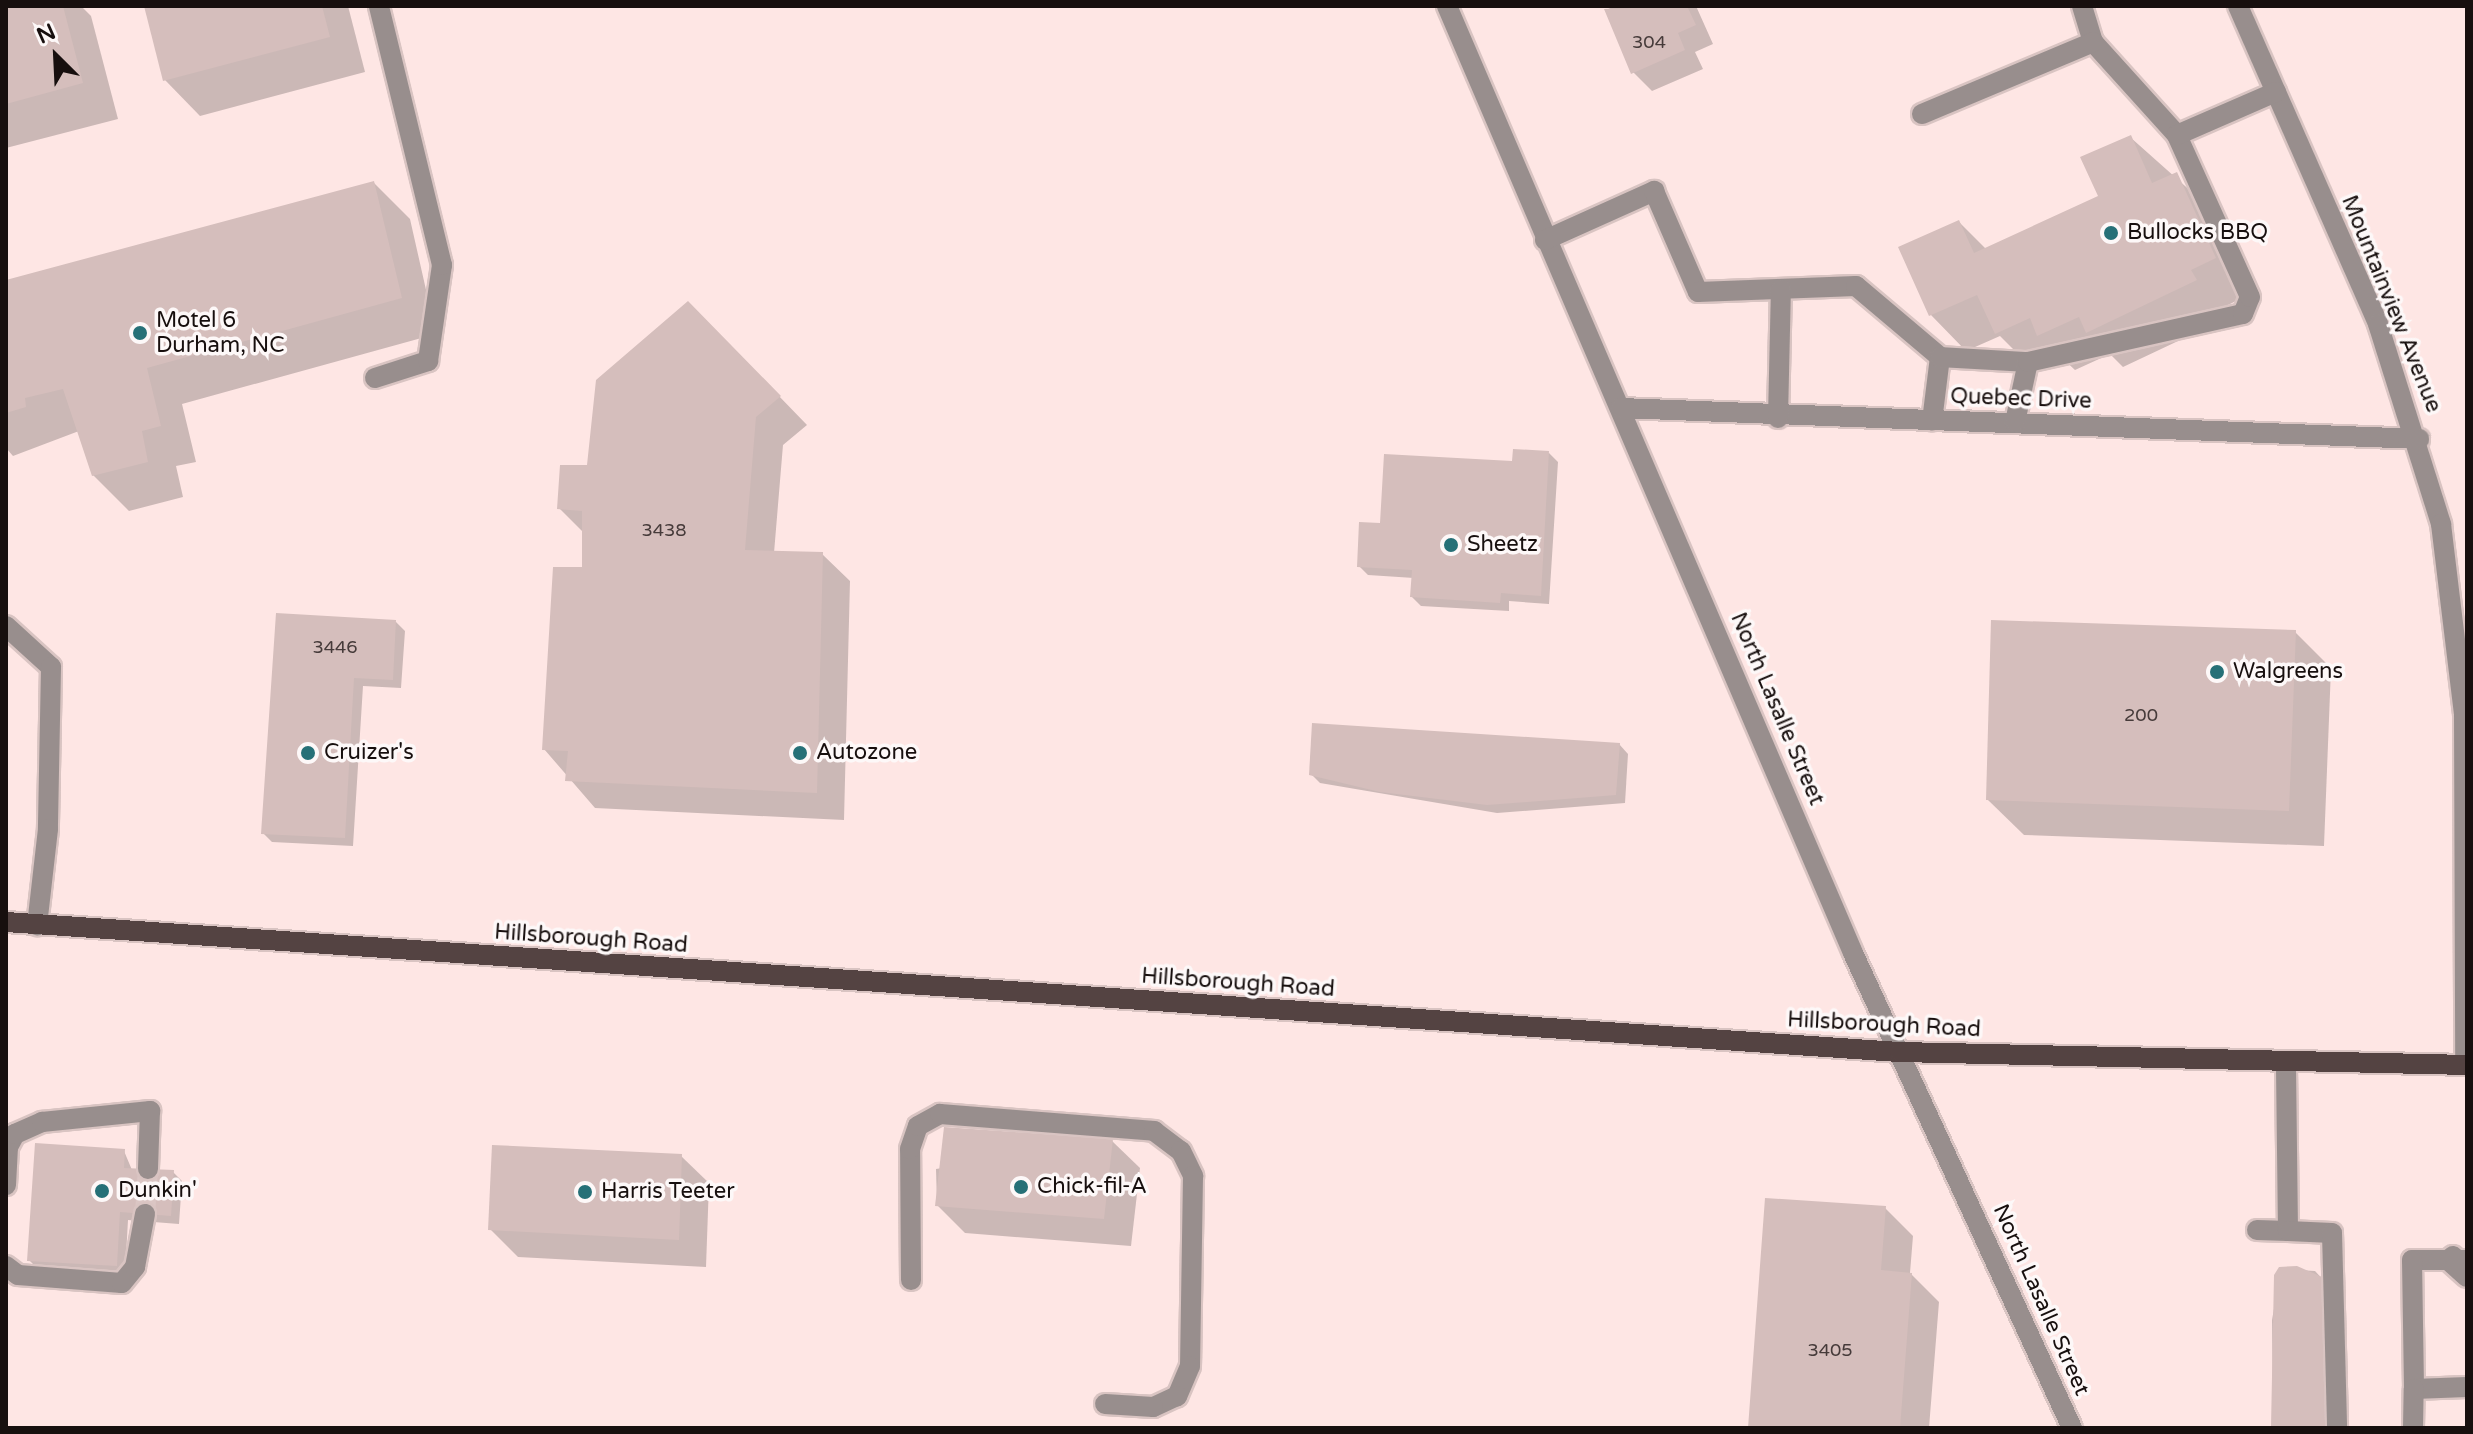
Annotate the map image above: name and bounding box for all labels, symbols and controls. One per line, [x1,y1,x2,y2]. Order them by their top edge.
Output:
north arrow [16,16,96,96]
text: N [33,19,60,50]
house number: 304 [1632,31,1666,53]
street label: Mountainview Avenue [2335,192,2447,416]
place label: Bullocks BBQ [2127,220,2268,246]
marker: Bullocks BBQ [2102,224,2120,242]
place label: Motel 6 Durham, NC [156,307,285,358]
marker: Motel 6 Durham, NC [131,324,149,342]
street label: Quebec Drive [1950,383,2092,415]
house number: 3438 [641,519,687,541]
place label: Sheetz [1467,532,1538,558]
marker: Sheetz [1442,536,1460,554]
street label: North Lasalle Street [1724,609,1830,809]
house number: 3446 [312,636,358,658]
place label: Walgreens [2233,659,2343,685]
marker: Walgreens [2208,663,2226,681]
house number: 200 [2124,704,2158,726]
place label: Cruizer's [324,740,414,766]
place label: Autozone [816,740,917,766]
marker: Cruizer's [299,744,317,762]
marker: Autozone [791,744,809,762]
street label: Hillsborough Road [493,919,689,959]
street label: Hillsborough Road [1140,963,1336,1003]
street label: Hillsborough Road [1787,1007,1981,1043]
place label: Chick-fil-A [1037,1174,1147,1200]
place label: Dunkin' [118,1178,197,1204]
marker: Chick-fil-A [1012,1178,1030,1196]
place label: Harris Teeter [601,1179,735,1205]
marker: Dunkin' [93,1182,111,1200]
marker: Harris Teeter [576,1183,594,1201]
street label: North Lasalle Street [1987,1200,2095,1400]
house number: 3405 [1807,1339,1853,1361]

